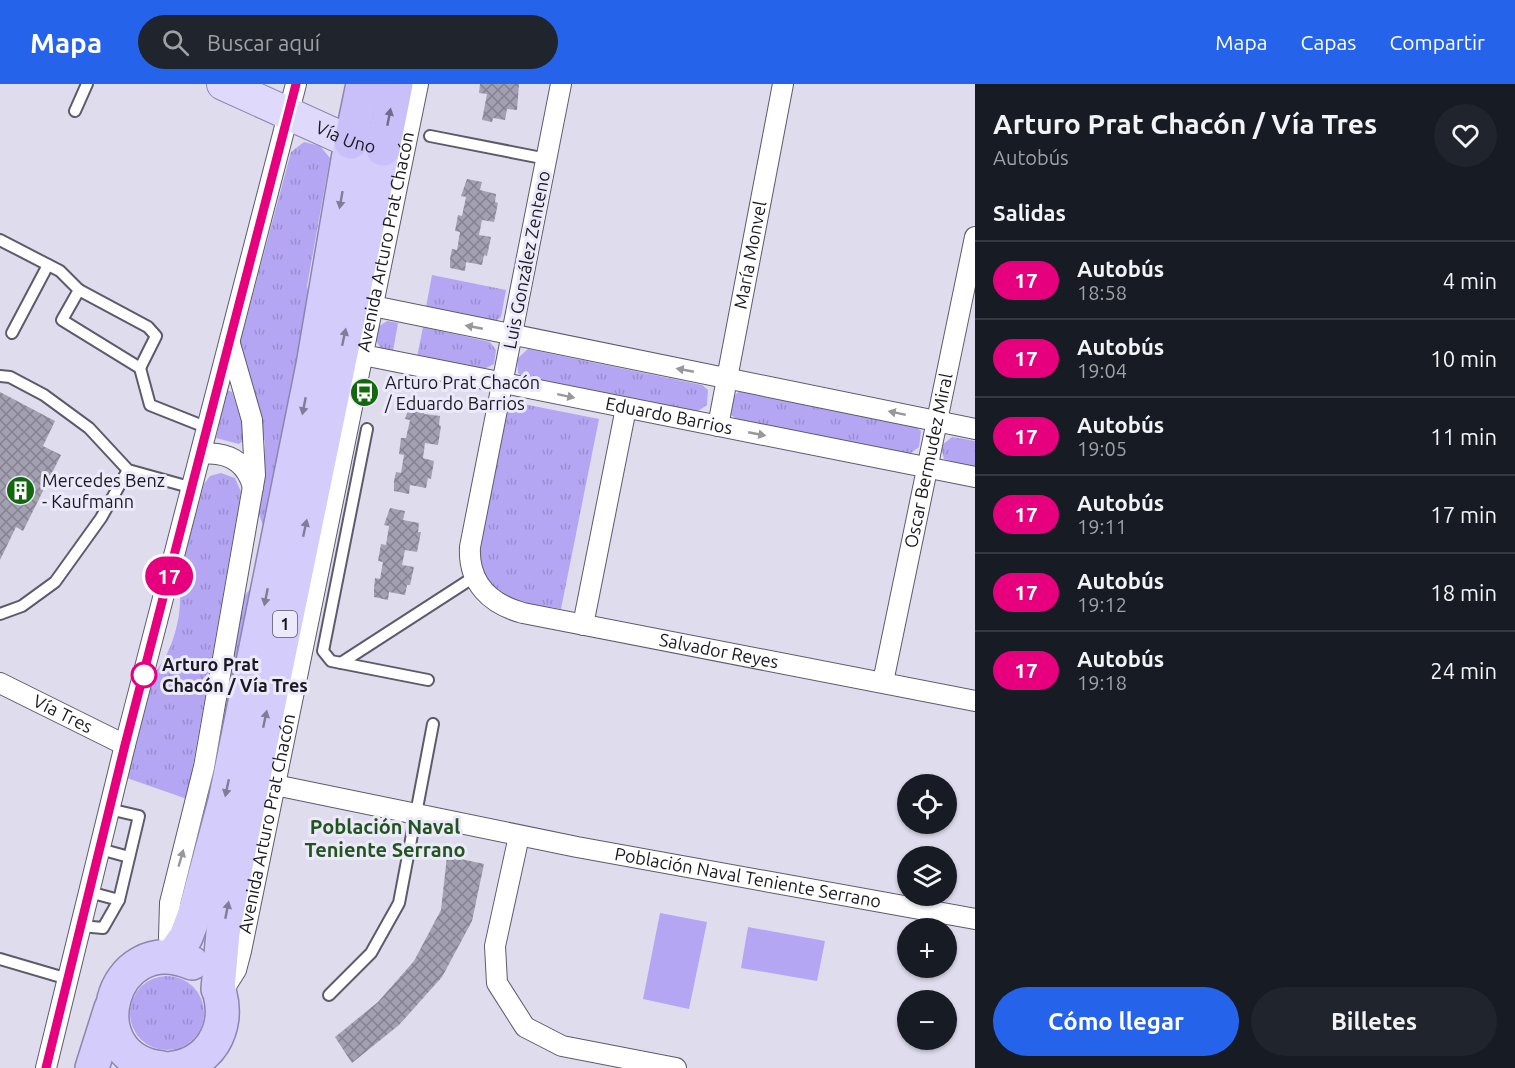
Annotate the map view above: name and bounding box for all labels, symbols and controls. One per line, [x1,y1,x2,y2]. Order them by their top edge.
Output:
search box [138,15,558,69]
icon: search [159,26,192,59]
text: Mapa [30,27,102,58]
text: Buscar aquí [207,30,320,55]
text: Mapa [1215,30,1267,54]
text: Capas [1300,30,1356,54]
text: Compartir [1389,30,1485,54]
button: heart [1434,104,1497,167]
one-way arrow [385,107,394,126]
text: Arturo Prat Chacón / Vía Tres [993,108,1377,139]
street label: Vía Uno [313,116,378,156]
street label: Avenida Arturo Prat Chacón [353,130,417,353]
text: Autobús [993,146,1069,169]
street label: Luis González Zenteno [499,169,553,351]
one-way arrow [336,191,345,210]
street label: María Monvel [729,199,770,310]
text: Salidas [993,200,1066,225]
text: Autobús [1077,256,1164,281]
text: 17 [1014,268,1038,292]
text: 4 min [1443,268,1497,293]
text: 18:58 [1077,281,1127,304]
one-way arrow [464,322,483,331]
one-way arrow [340,327,349,346]
text: Autobús [1077,334,1164,359]
text: 17 [1014,346,1038,370]
text: 10 min [1430,346,1497,371]
text: 19:04 [1077,359,1127,382]
one-way arrow [676,364,695,374]
street label: Oscar Bermudez Miral [900,371,956,550]
place label: Arturo Prat Chacón / Eduardo Barrios [384,372,540,413]
bus stop icon: Arturo Prat Chacón / Eduardo Barrios [348,377,380,409]
one-way arrow [557,391,575,401]
street label: Eduardo Barrios [604,393,735,437]
one-way arrow [299,396,308,415]
one-way arrow [887,408,906,417]
text: Autobús [1077,412,1164,437]
text: 17 [1014,424,1038,448]
text: 11 min [1430,424,1497,449]
one-way arrow [748,430,767,439]
text: 19:05 [1077,437,1127,460]
place label: Mercedes Benz - Kaufmann [42,470,165,511]
building icon: Mercedes Benz - Kaufmann [5,475,37,507]
text: Autobús [1077,490,1164,515]
text: 17 [1014,502,1038,526]
text: 17 min [1430,502,1497,527]
text: 19:11 [1077,515,1127,538]
one-way arrow [301,518,310,537]
line badge: 17 [142,556,196,596]
text: 17 [157,564,181,588]
text: Autobús [1077,568,1164,593]
text: 17 [1014,580,1038,604]
text: 18 min [1430,580,1497,605]
one-way arrow [261,588,270,607]
text: 19:12 [1077,593,1127,616]
road number: 1 [273,611,297,637]
street label: Salvador Reyes [658,629,780,672]
text: Autobús [1077,646,1164,671]
place label: Arturo Prat Chacón / Vía Tres [162,654,308,695]
text: 17 [1014,658,1038,682]
text: 24 min [1430,658,1497,683]
marker: Arturo Prat Chacón / Vía Tres [131,662,157,688]
text: 19:18 [1077,671,1127,694]
street label: Vía Tres [30,690,96,736]
one-way arrow [261,709,270,728]
street label: Avenida Arturo Prat Chacón [234,712,298,935]
map controls [897,774,957,1050]
button: locate [897,774,957,834]
one-way arrow [222,779,231,798]
district label: Población Naval Teniente Serrano [305,815,465,861]
street label: Población Naval Teniente Serrano [613,843,883,911]
button: layers [897,846,957,906]
one-way arrow [177,849,186,867]
one-way arrow [223,900,232,919]
button: + [897,918,957,978]
button: Cómo llegar [993,987,1239,1056]
button: Billetes [1251,987,1497,1056]
button: − [897,990,957,1050]

